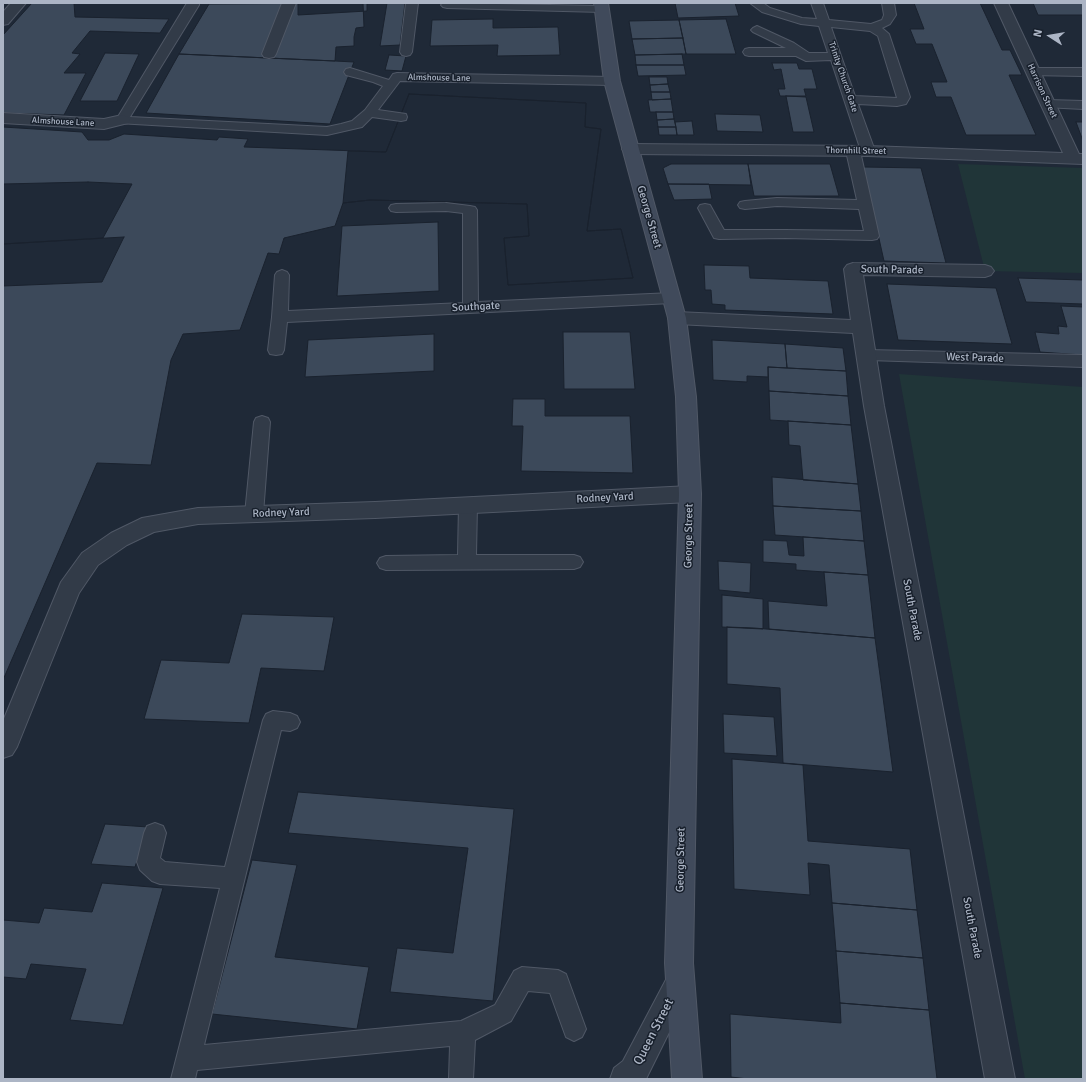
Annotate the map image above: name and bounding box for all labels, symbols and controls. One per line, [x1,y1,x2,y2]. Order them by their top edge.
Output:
north arrow [1030,16,1070,56]
text: N [1031,28,1045,38]
street label: Trinity Church Gate [826,40,860,114]
street label: Harrison Street [1025,62,1059,120]
street label: Almshouse Lane [408,72,470,84]
street label: Almshouse Lane [31,115,95,129]
street label: Thornhill Street [826,145,886,157]
street label: George Street [634,184,664,250]
street label: South Parade [861,263,923,277]
street label: Southgate [452,299,500,315]
street label: West Parade [946,350,1004,366]
street label: Rodney Yard [576,490,634,506]
street label: George Street [682,504,696,568]
street label: Rodney Yard [252,505,310,521]
street label: South Parade [900,578,924,642]
street label: George Street [674,828,688,892]
street label: South Parade [960,896,984,960]
street label: Queen Street [631,996,677,1068]

